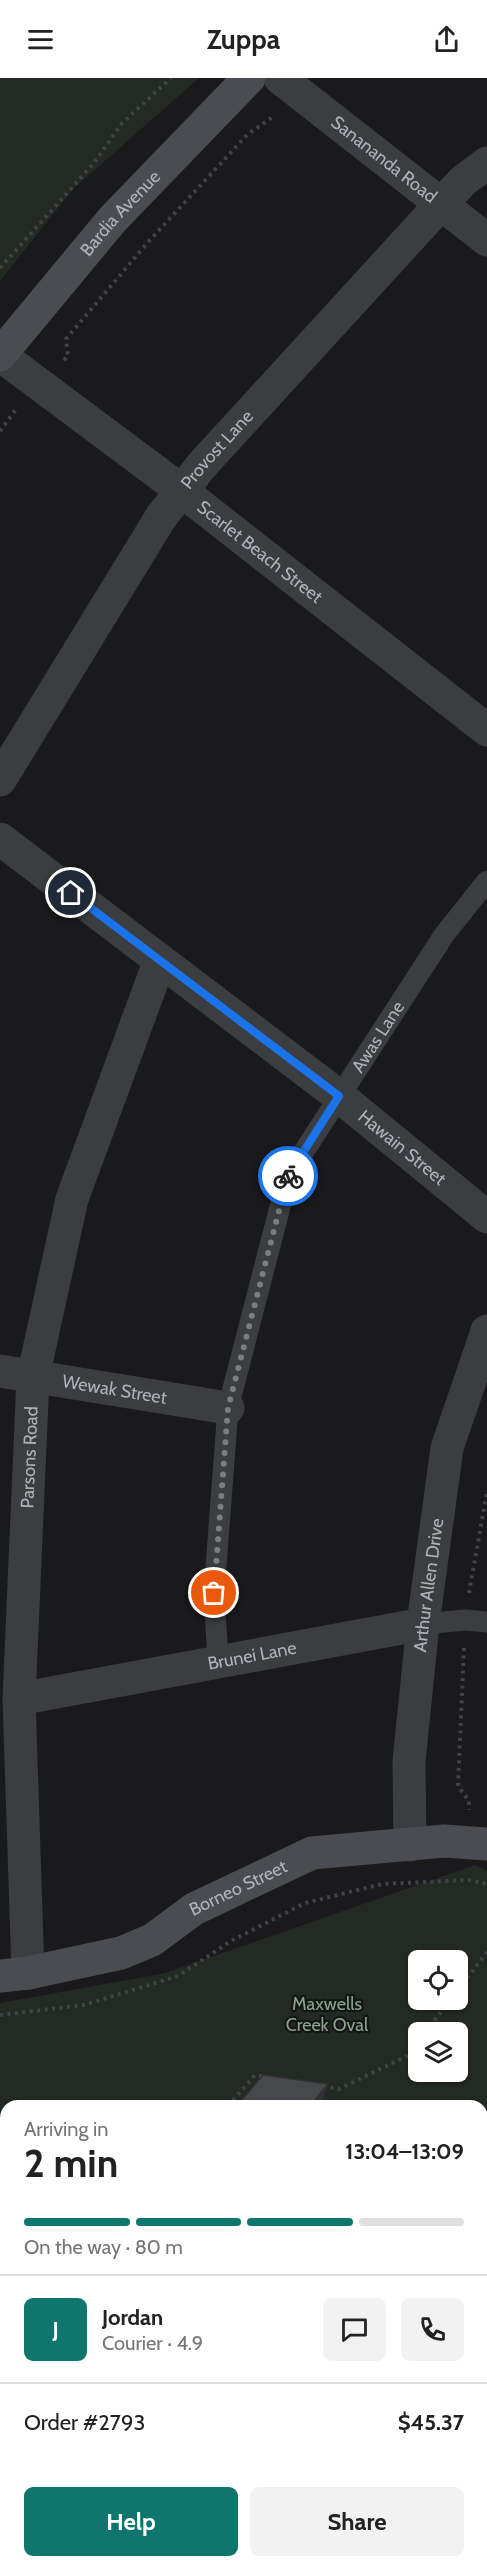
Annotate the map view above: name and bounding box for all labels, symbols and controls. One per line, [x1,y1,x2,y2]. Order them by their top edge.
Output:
icon: menu [24,23,57,56]
text: Zuppa [207,23,280,56]
icon: share [430,23,463,56]
street label: Sanananda Road [327,111,441,208]
street label: Bardia Avenue [76,166,165,261]
street label: Provost Lane [176,405,258,494]
street label: Scarlet Beach Street [193,496,327,608]
pin [45,867,96,918]
icon: home [54,876,87,909]
street label: Awas Lane [347,997,409,1077]
street label: Hawain Street [354,1105,450,1190]
courier [258,1146,318,1206]
icon: bike [272,1160,305,1193]
street label: Wewak Street [61,1370,168,1409]
street label: Parsons Road [16,1406,43,1509]
street label: Arthur Allen Drive [409,1517,448,1653]
pin [188,1567,239,1618]
icon: bag [197,1576,230,1609]
street label: Brunei Lane [206,1637,298,1675]
street label: Borneo Street [186,1855,291,1921]
map controls [408,1950,468,2082]
button: locate [408,1950,468,2010]
park label: Maxwells Creek Oval [286,1993,369,2036]
button: layers [408,2022,468,2082]
text: Arriving in [24,2117,108,2141]
text: 13:04–13:09 [345,2138,464,2165]
text: 2 min [24,2139,118,2187]
text: On the way · 80 m [24,2235,183,2259]
button: chat [323,2298,386,2361]
button: phone [401,2298,464,2361]
text: Jordan [102,2304,163,2331]
text: J [52,2316,59,2343]
text: Courier · 4.9 [102,2331,203,2355]
text: Order #2793 [24,2409,145,2436]
text: $45.37 [398,2409,464,2436]
button: Help [24,2487,238,2556]
button: Share [250,2487,464,2556]

